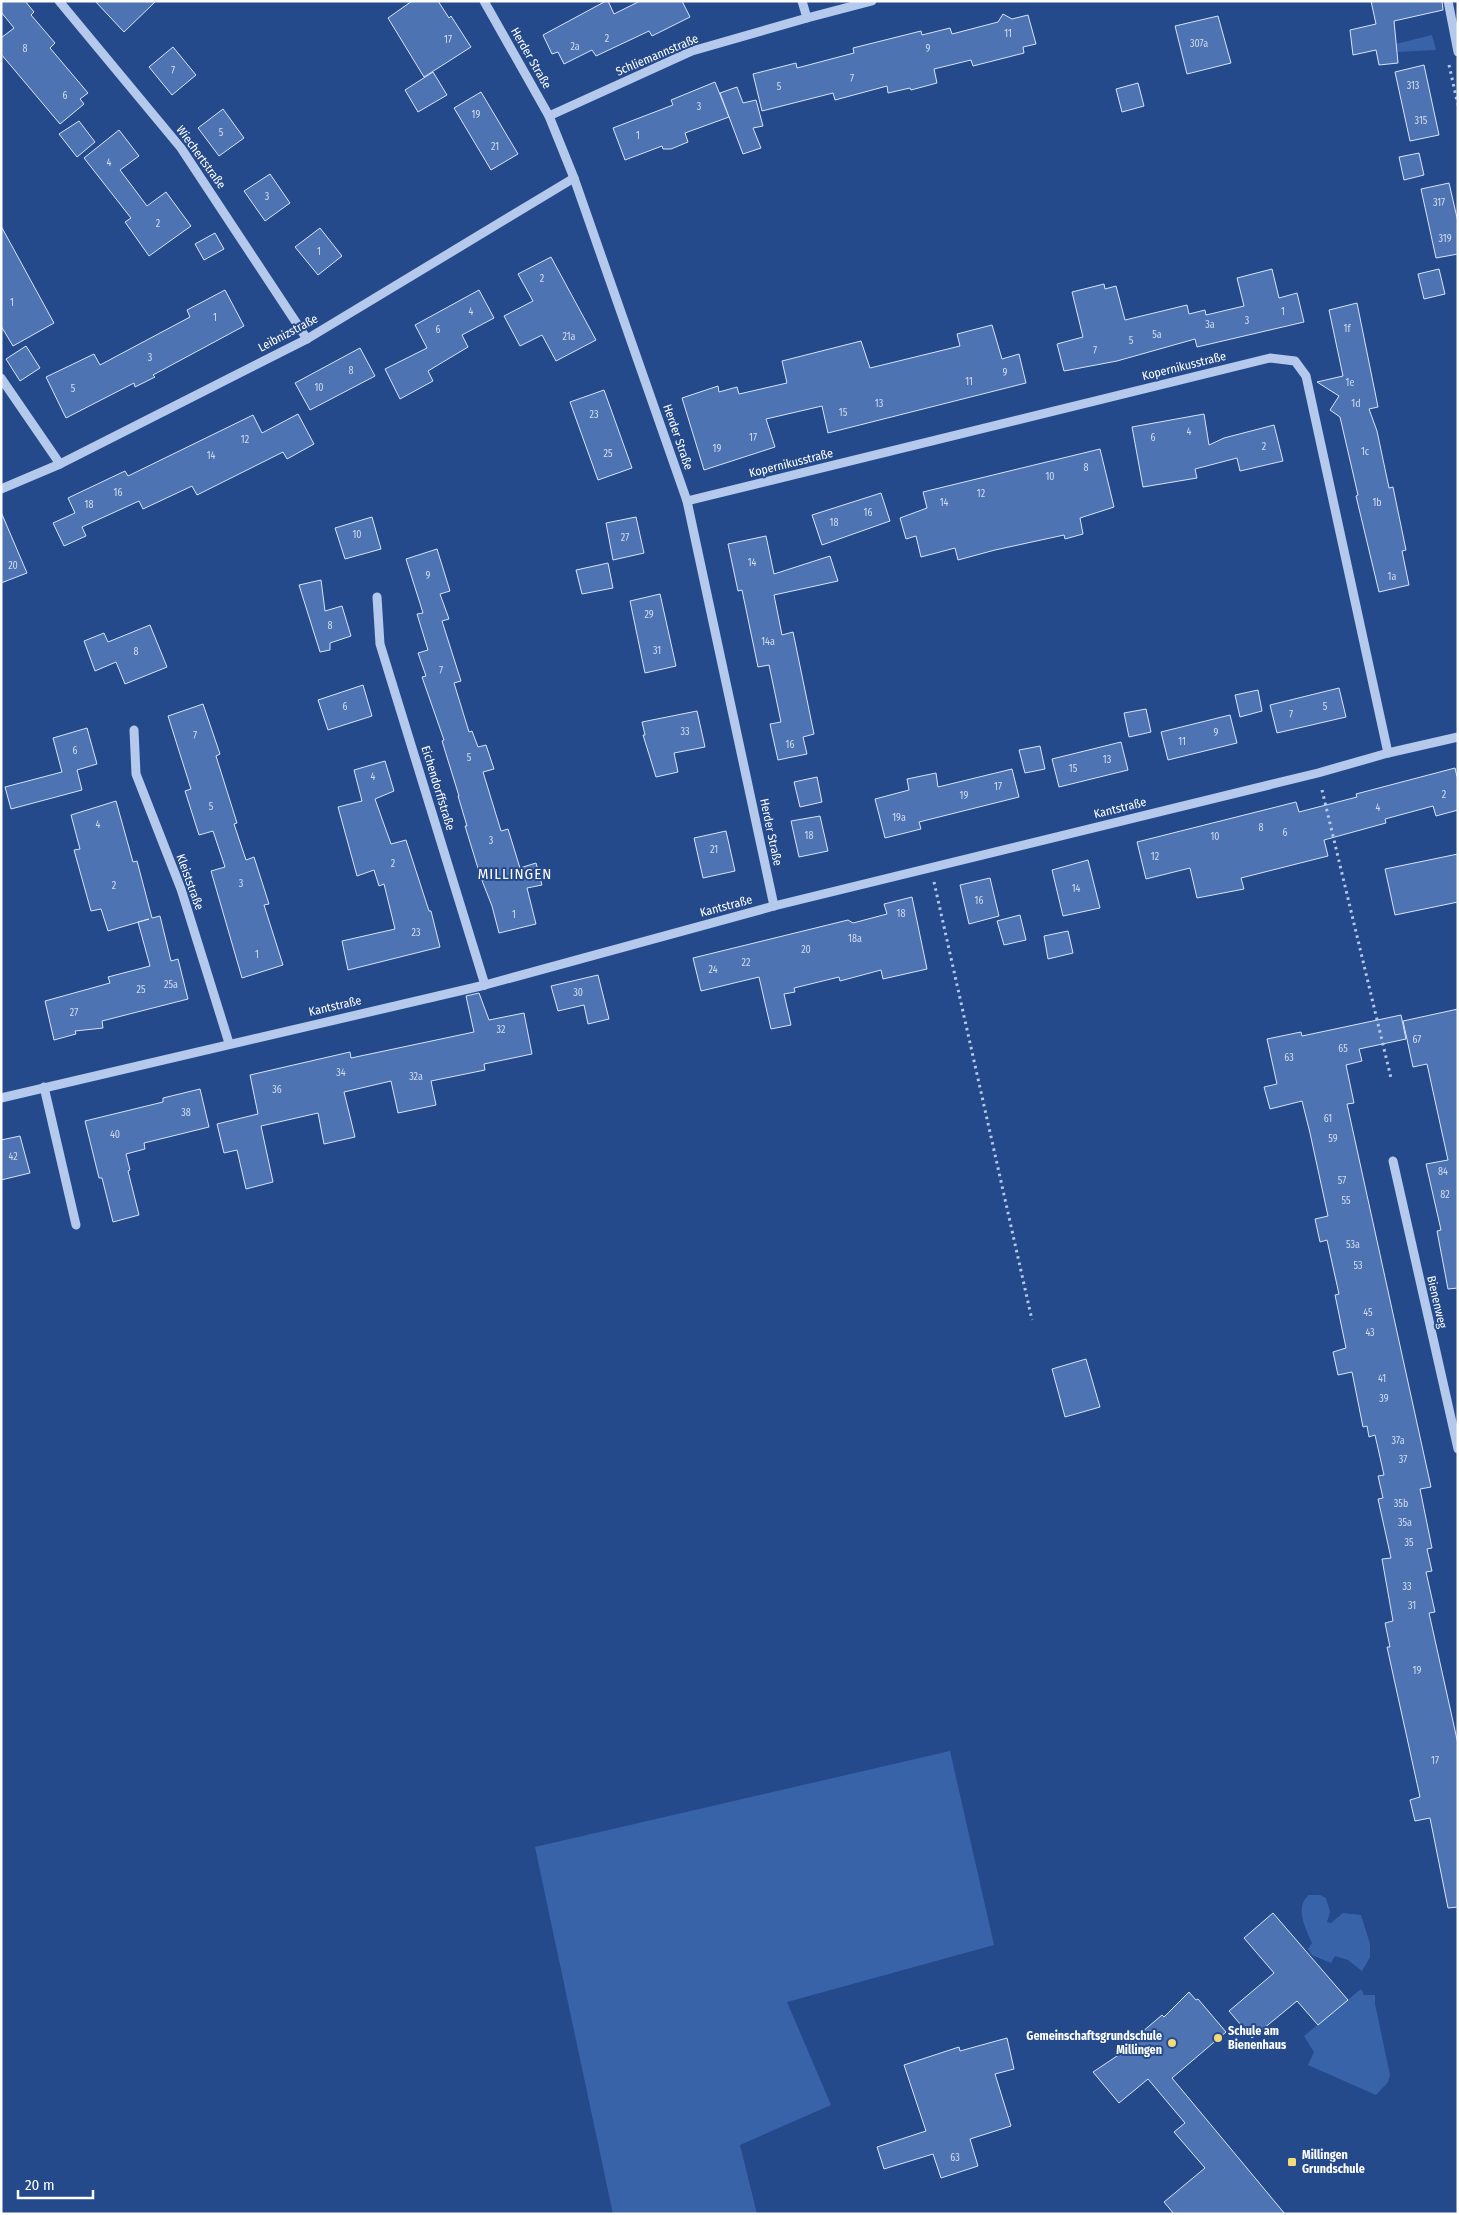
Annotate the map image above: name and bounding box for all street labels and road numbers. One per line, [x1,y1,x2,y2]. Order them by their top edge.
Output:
street label: Herder Straße [508,25,554,91]
street label: Schliemannstraße [614,31,700,79]
street label: Wiechertstraße [173,123,229,191]
street label: Leibnizstraße [256,311,320,355]
street label: Kopernikusstraße [1140,349,1228,383]
street label: Herder Straße [660,402,696,472]
street label: Kopernikusstraße [747,446,835,480]
street label: Eichendorffstraße [418,744,458,832]
street label: Kantstraße [1092,795,1148,821]
street label: Herder Straße [757,797,785,867]
street label: Kleiststraße [173,852,207,912]
street label: Kantstraße [698,892,754,920]
street label: Kantstraße [307,993,363,1019]
street label: Bienenweg [1424,1274,1450,1330]

